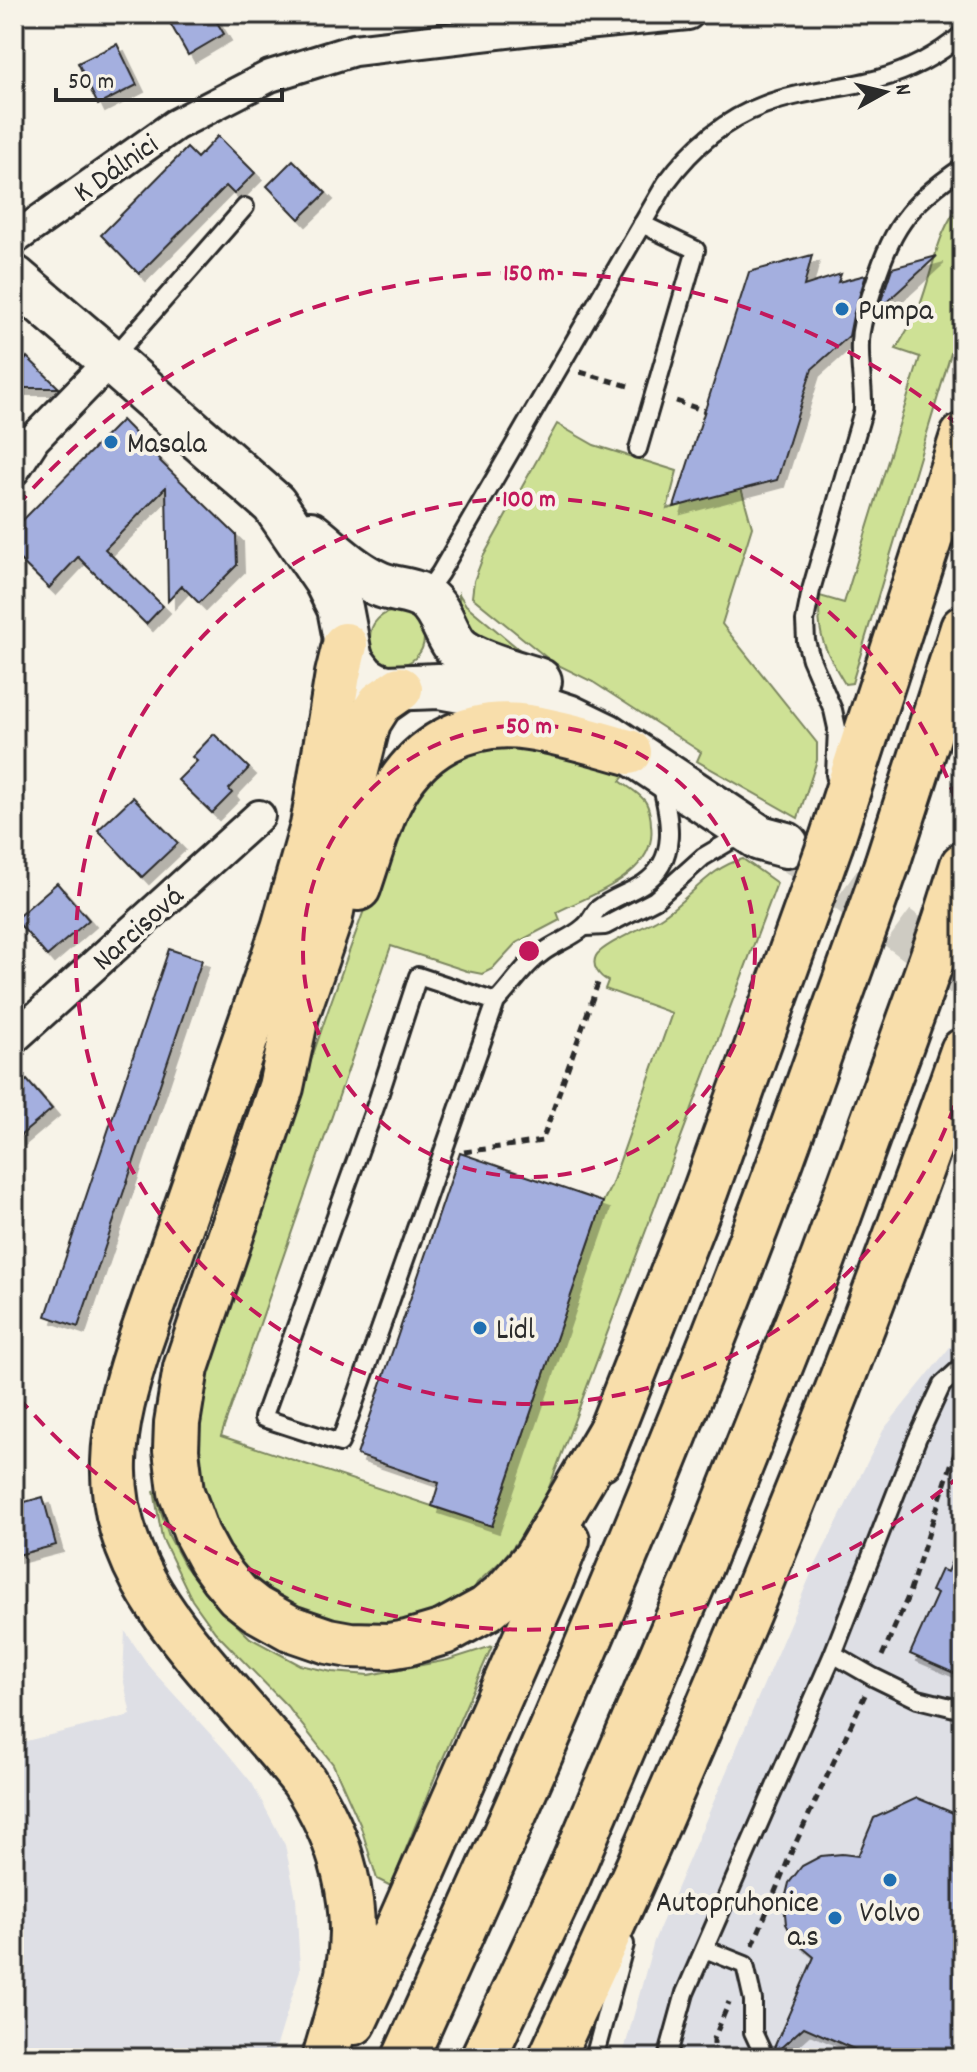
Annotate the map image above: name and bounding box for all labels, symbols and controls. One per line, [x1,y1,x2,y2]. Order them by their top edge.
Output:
scale bar [56,52,282,102]
north arrow [845,52,925,132]
text: 50 m [68,66,114,100]
text: N [885,82,917,97]
street label: K Dálnici [66,126,169,216]
text: 150 m [503,258,555,292]
place label: Pumpa [858,292,934,335]
marker: Pumpa [833,300,851,318]
place label: Masala [127,425,207,468]
marker: Masala [102,433,120,451]
text: 100 m [502,484,556,518]
text: 50 m [506,711,552,745]
street label: Narcisová [84,877,196,983]
centre of rings [515,937,543,965]
place label: Lidl [496,1311,535,1354]
marker: Lidl [471,1319,489,1337]
marker: Volvo [881,1871,899,1889]
place label: Autopruhonice a.s [656,1884,819,1961]
place label: Volvo [860,1894,920,1937]
marker: Autopruhonice a.s [826,1909,844,1927]

